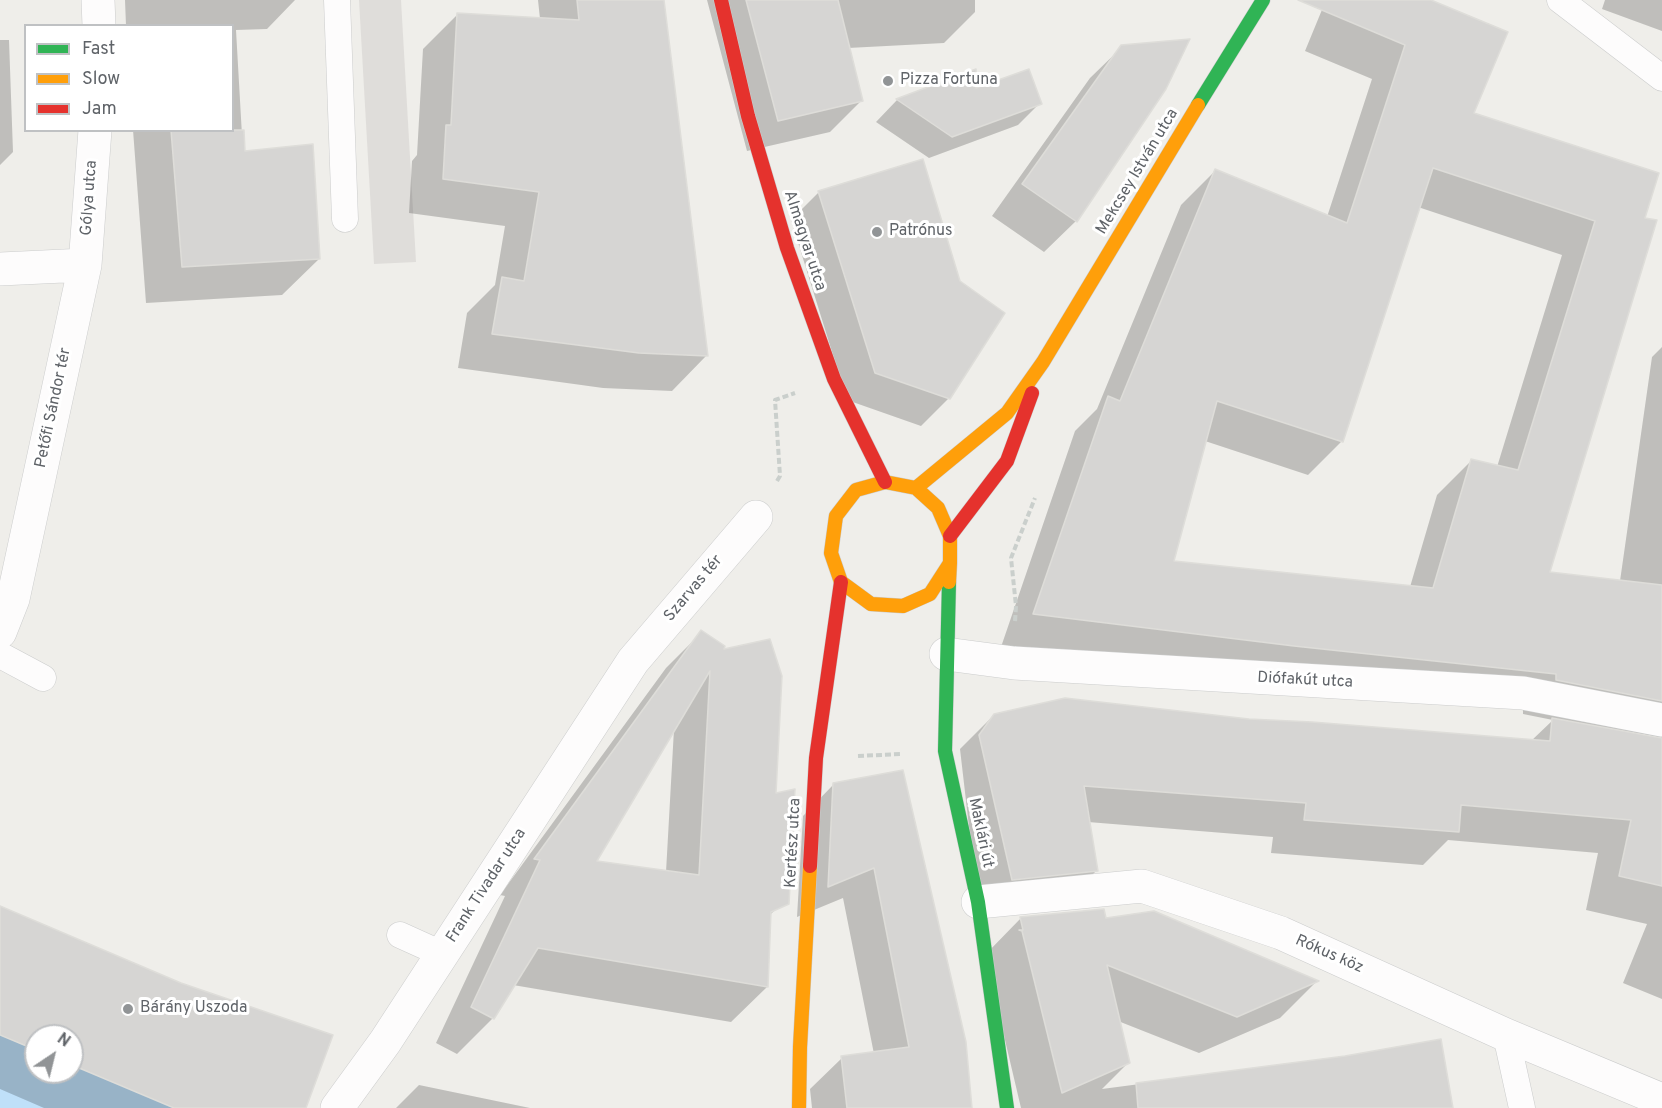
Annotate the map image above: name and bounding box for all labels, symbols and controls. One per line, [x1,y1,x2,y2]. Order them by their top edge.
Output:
legend [24,24,234,132]
text: Fast [82,38,115,61]
text: Slow [82,68,120,91]
place label: Pizza Fortuna [900,71,998,91]
marker: Pizza Fortuna [881,74,895,88]
text: Jam [82,98,117,121]
street label: Mekcsey István utca [1093,106,1183,238]
street label: Gólya utca [78,160,102,236]
street label: Almagyar utca [779,188,829,294]
place label: Patrónus [889,222,953,242]
marker: Patrónus [870,225,884,239]
street label: Petőfi Sándor tér [32,346,76,470]
street label: Szarvas tér [661,552,727,626]
street label: Diófakút utca [1257,669,1353,693]
street label: Maklári út [963,796,997,870]
street label: Kertész utca [782,797,806,889]
street label: Frank Tivadar utca [443,825,531,947]
street label: Rókus köz [1292,931,1366,979]
place label: Bárány Uszoda [140,999,247,1019]
marker: Bárány Uszoda [121,1002,135,1016]
north arrow [24,1024,84,1084]
text: N [53,1029,74,1052]

